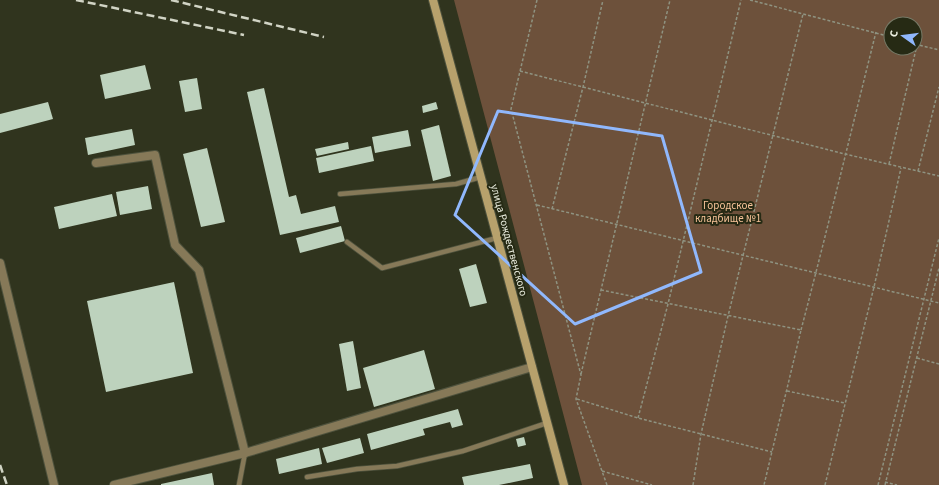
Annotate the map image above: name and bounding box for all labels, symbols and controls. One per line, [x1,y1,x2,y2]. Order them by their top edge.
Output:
north arrow [883,16,923,56]
text: С [886,28,902,39]
street label: улица Рождественского [487,182,531,298]
park label: Городское кладбище №1 [695,198,761,226]

